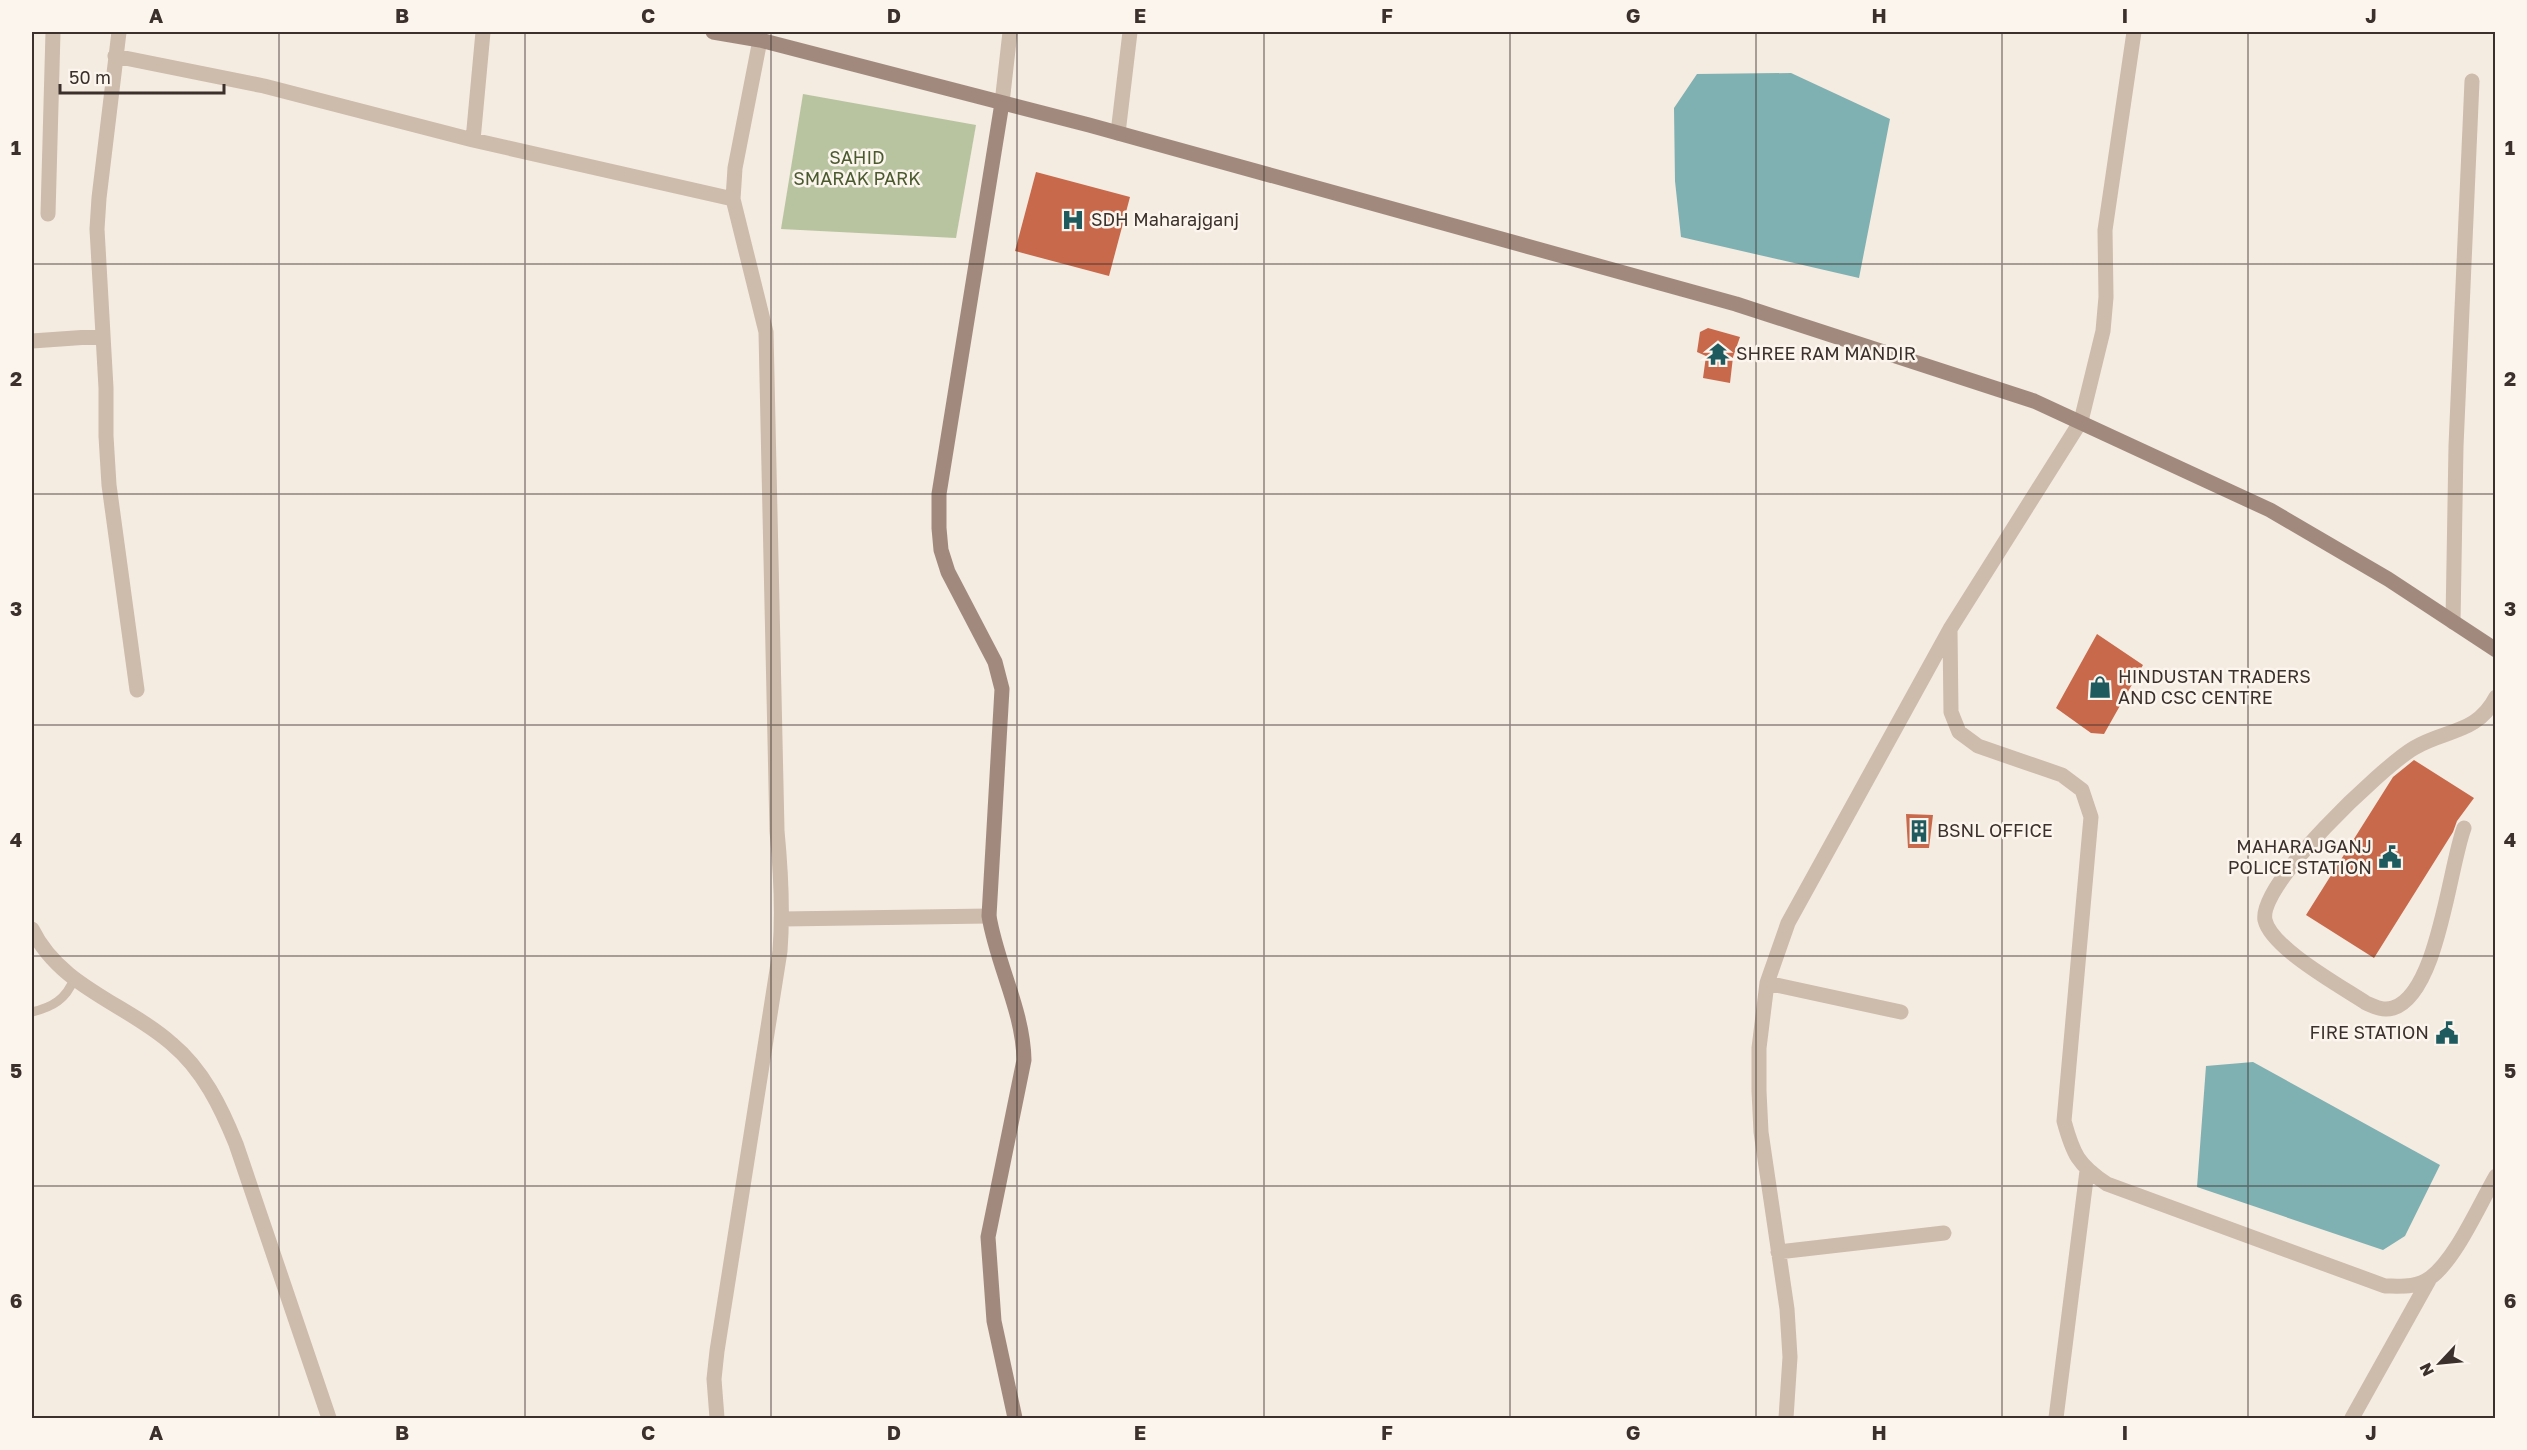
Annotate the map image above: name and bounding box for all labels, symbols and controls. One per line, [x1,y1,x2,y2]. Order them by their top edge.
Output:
text: A [149,3,163,27]
text: B [395,3,409,27]
text: C [641,3,655,27]
text: D [887,3,901,27]
text: E [1134,3,1146,27]
text: F [1381,3,1393,27]
text: G [1626,3,1640,27]
text: H [1871,3,1887,27]
text: I [2122,3,2128,27]
text: J [2365,3,2377,27]
scale bar [60,57,224,95]
text: 50 m [69,66,111,88]
text: 1 [11,135,21,159]
text: 1 [2505,135,2515,159]
park label: SAHID SMARAK PARK [793,146,921,189]
hospital icon: SDH Maharajganj [1060,207,1086,233]
place label: SDH Maharajganj [1091,208,1239,230]
temple icon: SHREE RAM MANDIR [1705,341,1731,367]
place label: SHREE RAM MANDIR [1736,342,1916,364]
text: 2 [10,366,22,390]
text: 2 [2504,366,2516,390]
text: 3 [10,596,22,620]
text: 3 [2504,596,2516,620]
place label: HINDUSTAN TRADERS AND CSC CENTRE [2118,665,2311,708]
shop icon: HINDUSTAN TRADERS AND CSC CENTRE [2087,674,2113,700]
building icon: BSNL OFFICE [1906,818,1932,844]
place label: BSNL OFFICE [1937,819,2053,841]
text: 4 [10,827,22,851]
text: 4 [2504,827,2516,851]
place label: MAHARAJGANJ POLICE STATION [2228,835,2372,878]
public building icon: MAHARAJGANJ POLICE STATION [2377,844,2403,870]
public building icon: FIRE STATION [2434,1020,2460,1046]
place label: FIRE STATION [2309,1021,2429,1043]
text: 5 [10,1058,22,1082]
text: 5 [2504,1058,2516,1082]
text: 6 [10,1288,22,1312]
text: 6 [2504,1288,2516,1312]
north arrow [2410,1333,2470,1393]
text: N [2415,1360,2438,1379]
text: A [149,1420,163,1444]
text: B [395,1420,409,1444]
text: C [641,1420,655,1444]
text: D [887,1420,901,1444]
text: E [1134,1420,1146,1444]
text: F [1381,1420,1393,1444]
text: G [1626,1420,1640,1444]
text: H [1871,1420,1887,1444]
text: I [2122,1420,2128,1444]
text: J [2365,1420,2377,1444]

